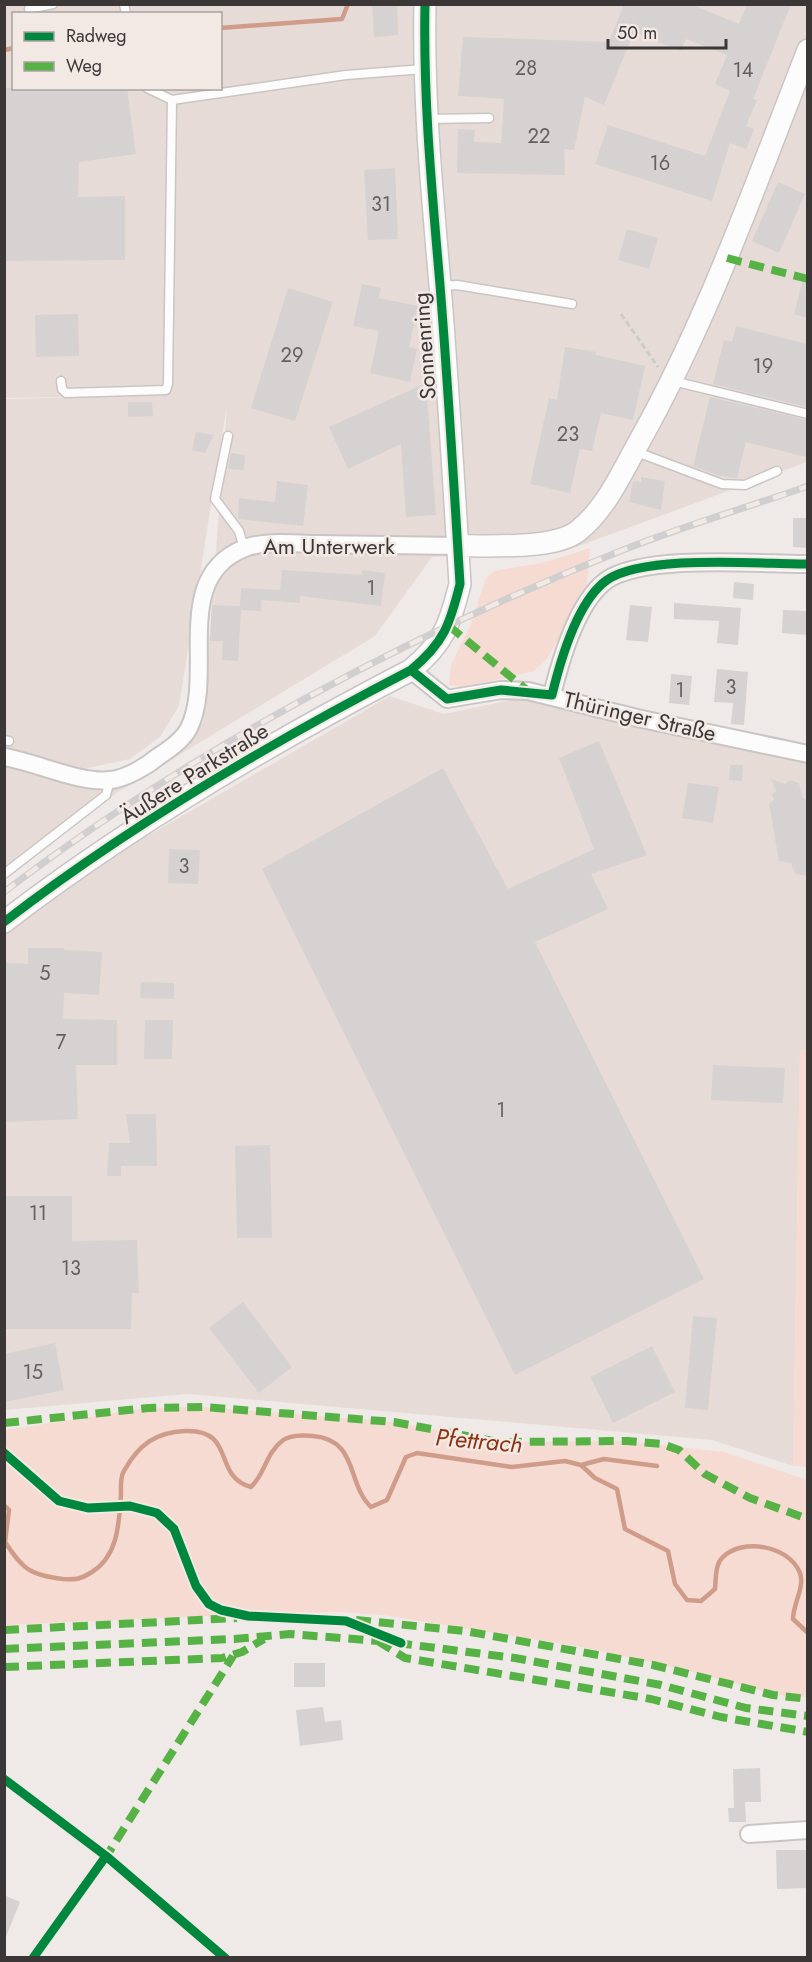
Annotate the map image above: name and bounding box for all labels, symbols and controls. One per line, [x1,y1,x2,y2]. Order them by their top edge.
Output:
legend [12,12,222,90]
scale bar [608,12,726,50]
text: 50 m [617,20,657,46]
text: Radweg [66,23,127,49]
text: Weg [66,53,102,79]
house number: 28 [515,54,537,83]
house number: 14 [733,56,754,85]
house number: 22 [528,122,550,151]
house number: 16 [650,149,670,178]
house number: 31 [371,190,391,219]
street label: Sonnenring [404,291,444,401]
house number: 29 [281,341,303,370]
house number: 19 [753,352,773,381]
house number: 23 [557,420,579,449]
street label: Am Unterwerk [263,530,395,562]
house number: 1 [367,574,376,603]
house number: 3 [726,673,737,702]
house number: 1 [676,676,685,705]
street label: Thüringer Straße [561,683,719,749]
street label: Äußere Parkstraße [114,714,274,832]
house number: 3 [179,852,190,881]
house number: 5 [39,959,51,988]
house number: 7 [56,1028,67,1057]
house number: 1 [497,1096,506,1125]
house number: 11 [29,1199,47,1228]
house number: 13 [61,1254,81,1283]
house number: 15 [23,1358,43,1387]
water label: Pfettrach [434,1419,524,1462]

